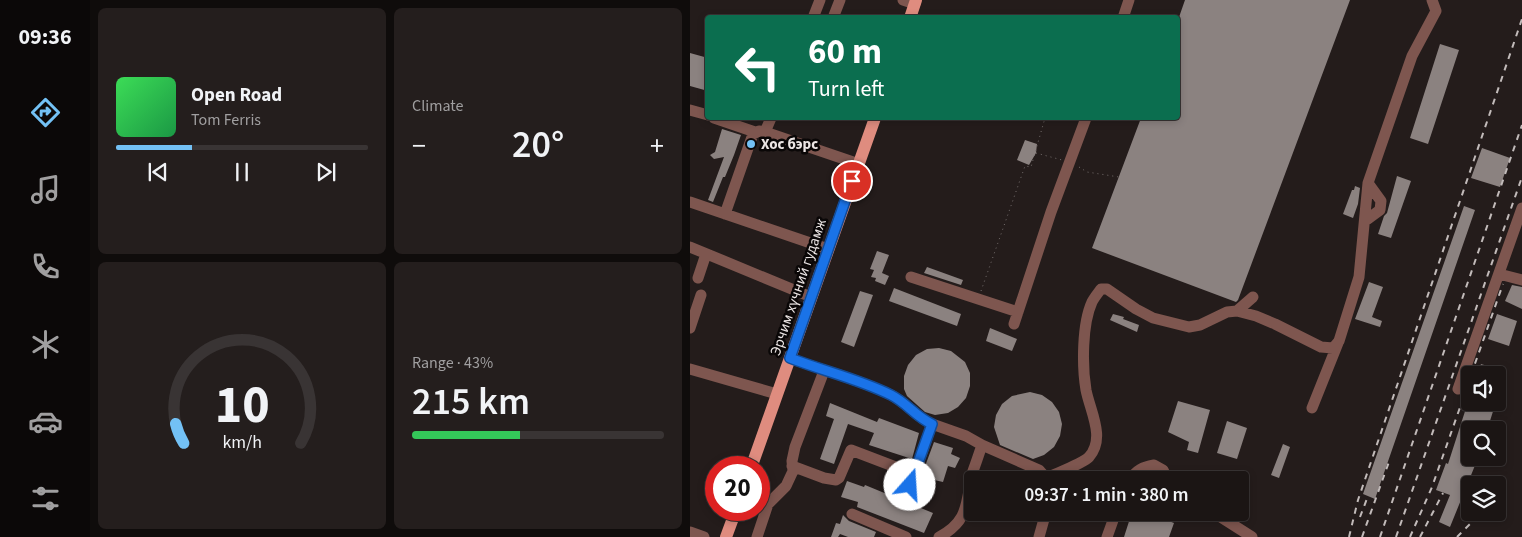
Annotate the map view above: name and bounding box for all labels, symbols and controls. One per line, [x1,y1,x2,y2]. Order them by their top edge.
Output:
text: 09:36 [18,21,72,53]
text: 60 m [808,27,882,77]
icon: left [725,35,790,100]
text: Turn left [808,73,884,105]
text: Open Road [191,82,282,109]
icon: directions [28,95,63,130]
text: Climate [412,95,463,117]
text: Tom Ferris [191,109,261,131]
text: 20° [512,118,564,172]
text: − [412,126,426,166]
text: + [650,126,664,166]
place label: Хос бэрс [761,134,818,155]
marker: Хос бэрс [745,138,757,150]
icon: previous [144,158,172,186]
icon: pause [228,158,256,186]
icon: next [312,158,340,186]
pin [831,160,873,202]
icon: arrive [838,167,866,195]
icon: music [28,172,63,207]
street label: Эрчим хүчний гудамж [765,215,832,358]
icon: phone [28,249,63,284]
icon: climate [28,327,63,362]
text: Range · 43% [412,352,493,374]
map controls [1461,366,1506,521]
button: sound [1461,366,1506,411]
text: 10 [215,369,269,443]
text: 215 km [412,375,530,429]
icon: car [28,404,63,439]
button: search [1461,421,1506,466]
text: km/h [222,430,262,455]
speed limit sign: 20 [705,456,770,521]
position arrow [883,458,935,510]
button: layers [1461,476,1506,521]
icon: filters [28,481,63,516]
text: 09:37 · 1 min · 380 m [1024,482,1189,509]

